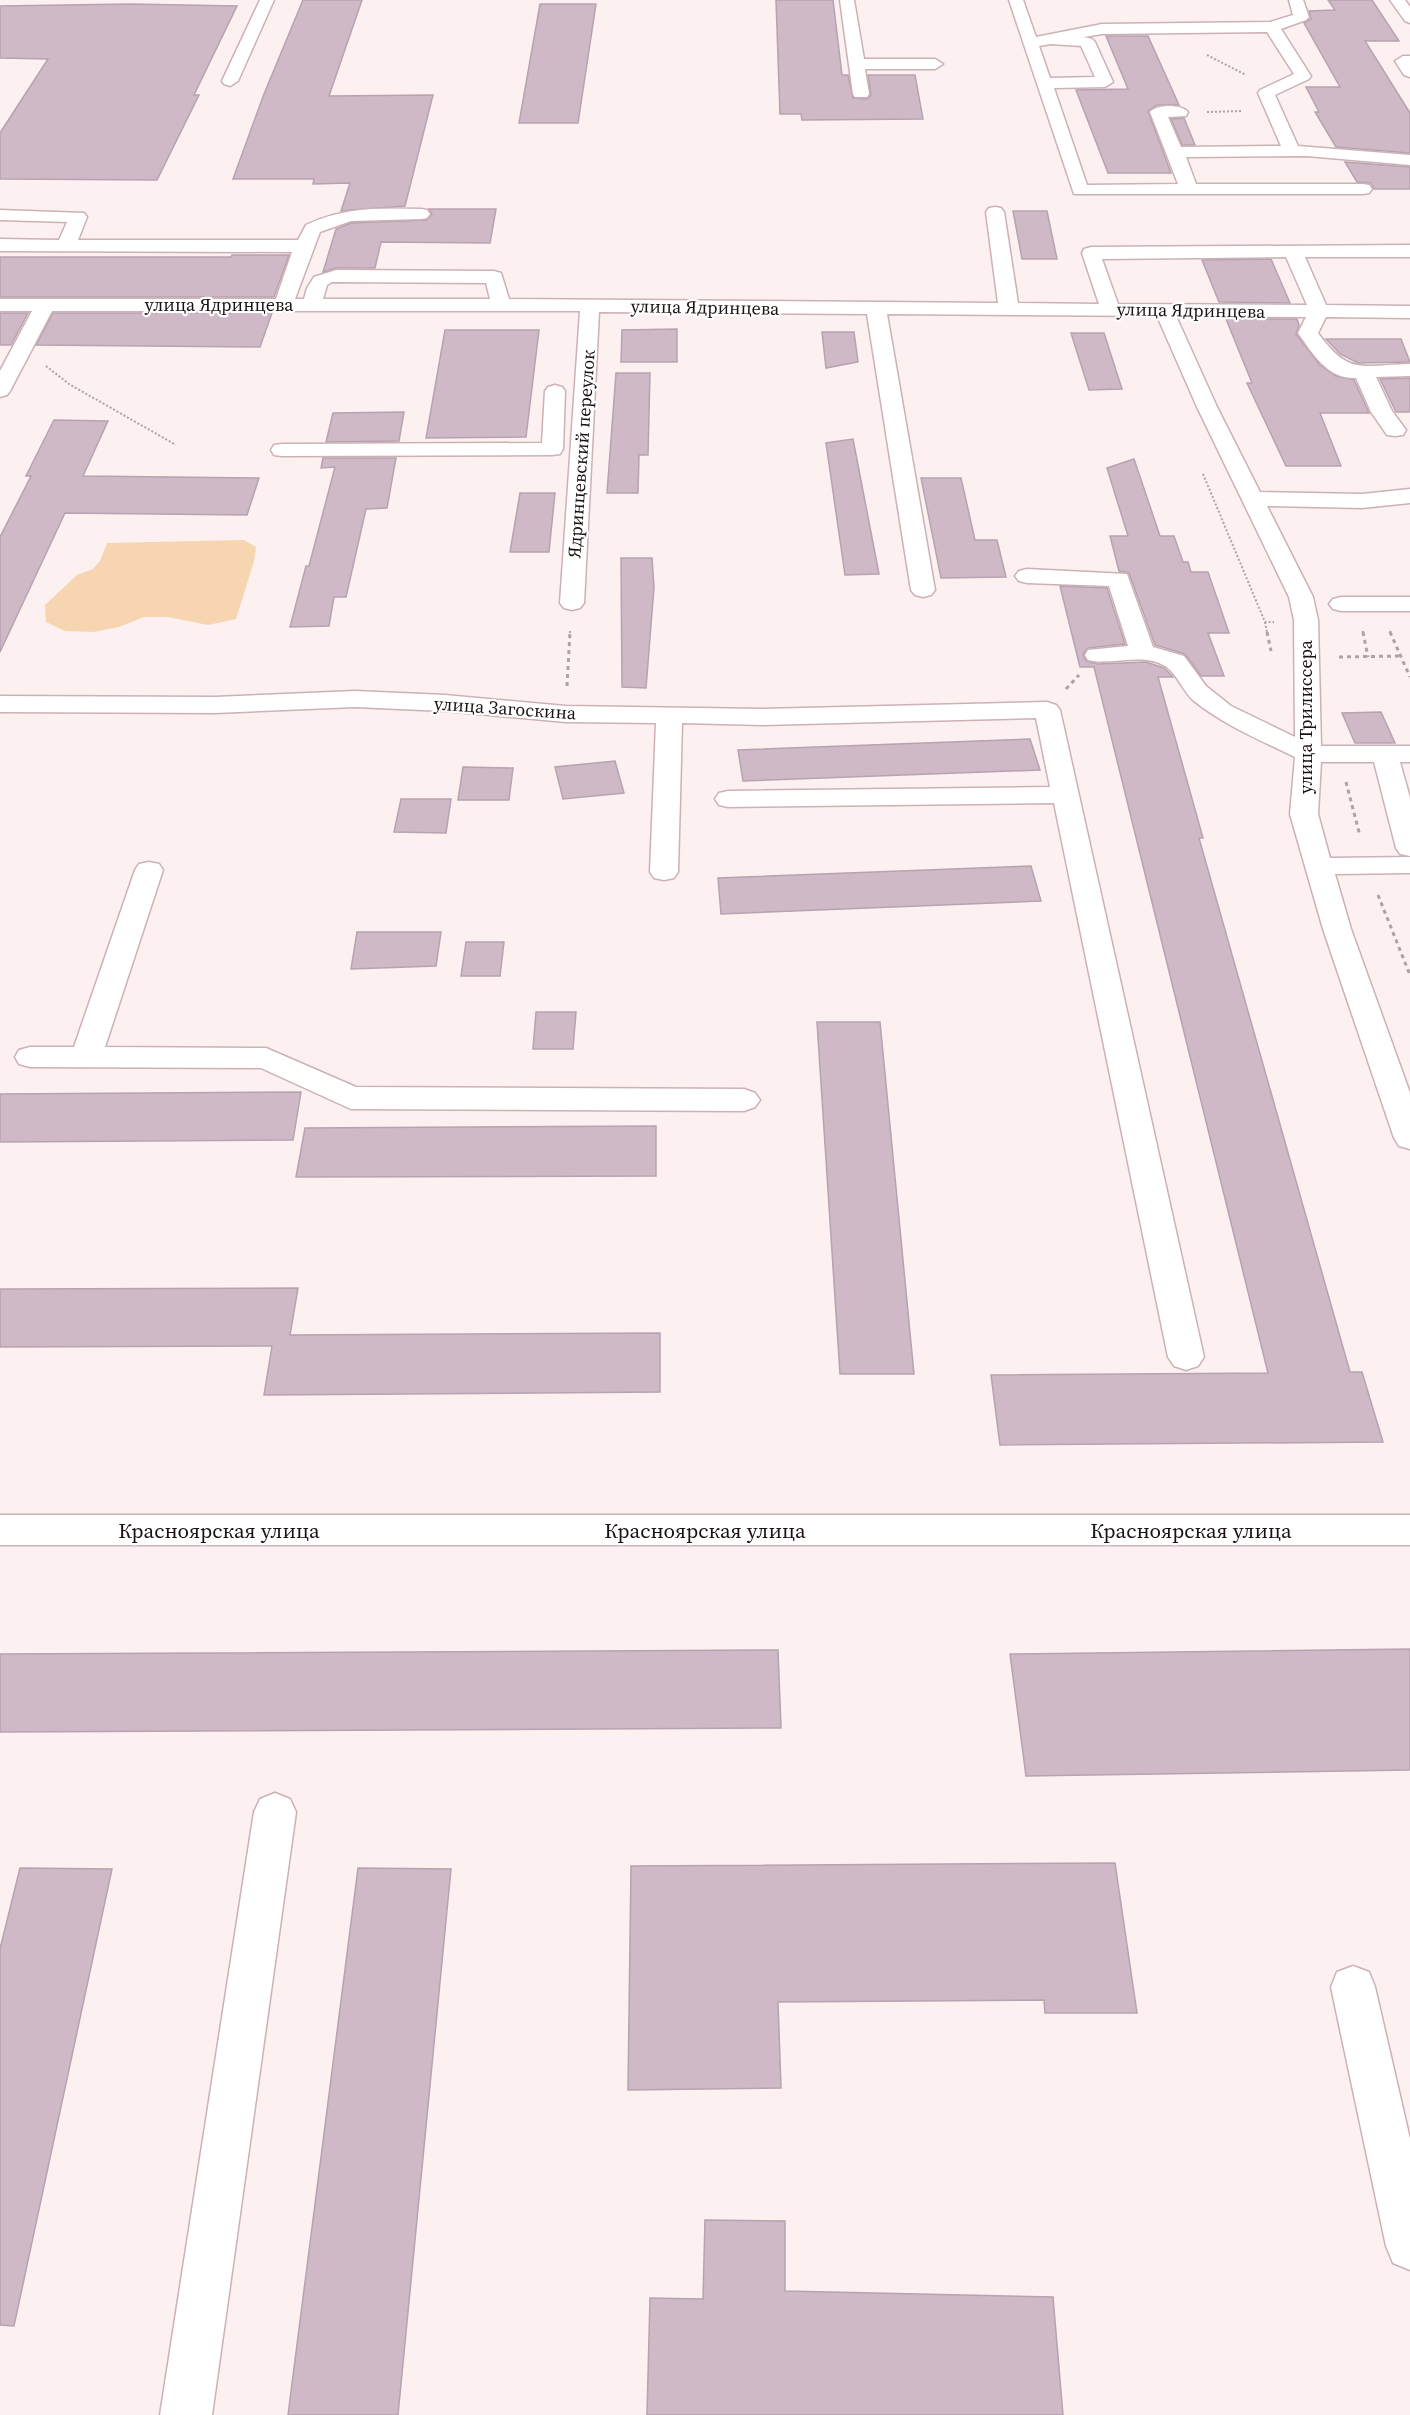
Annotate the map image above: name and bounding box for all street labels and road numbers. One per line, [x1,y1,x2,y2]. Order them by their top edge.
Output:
street label: улица Ядринцева [145,292,294,317]
street label: улица Ядринцева [630,293,780,321]
street label: улица Ядринцева [1116,296,1266,324]
street label: Ядринцевский переулок [561,349,601,559]
street label: улица Трилиссера [1293,639,1318,794]
street label: улица Загоскина [433,691,578,726]
street label: Красноярская улица [118,1516,320,1545]
street label: Красноярская улица [604,1516,806,1545]
street label: Красноярская улица [1090,1516,1292,1545]

